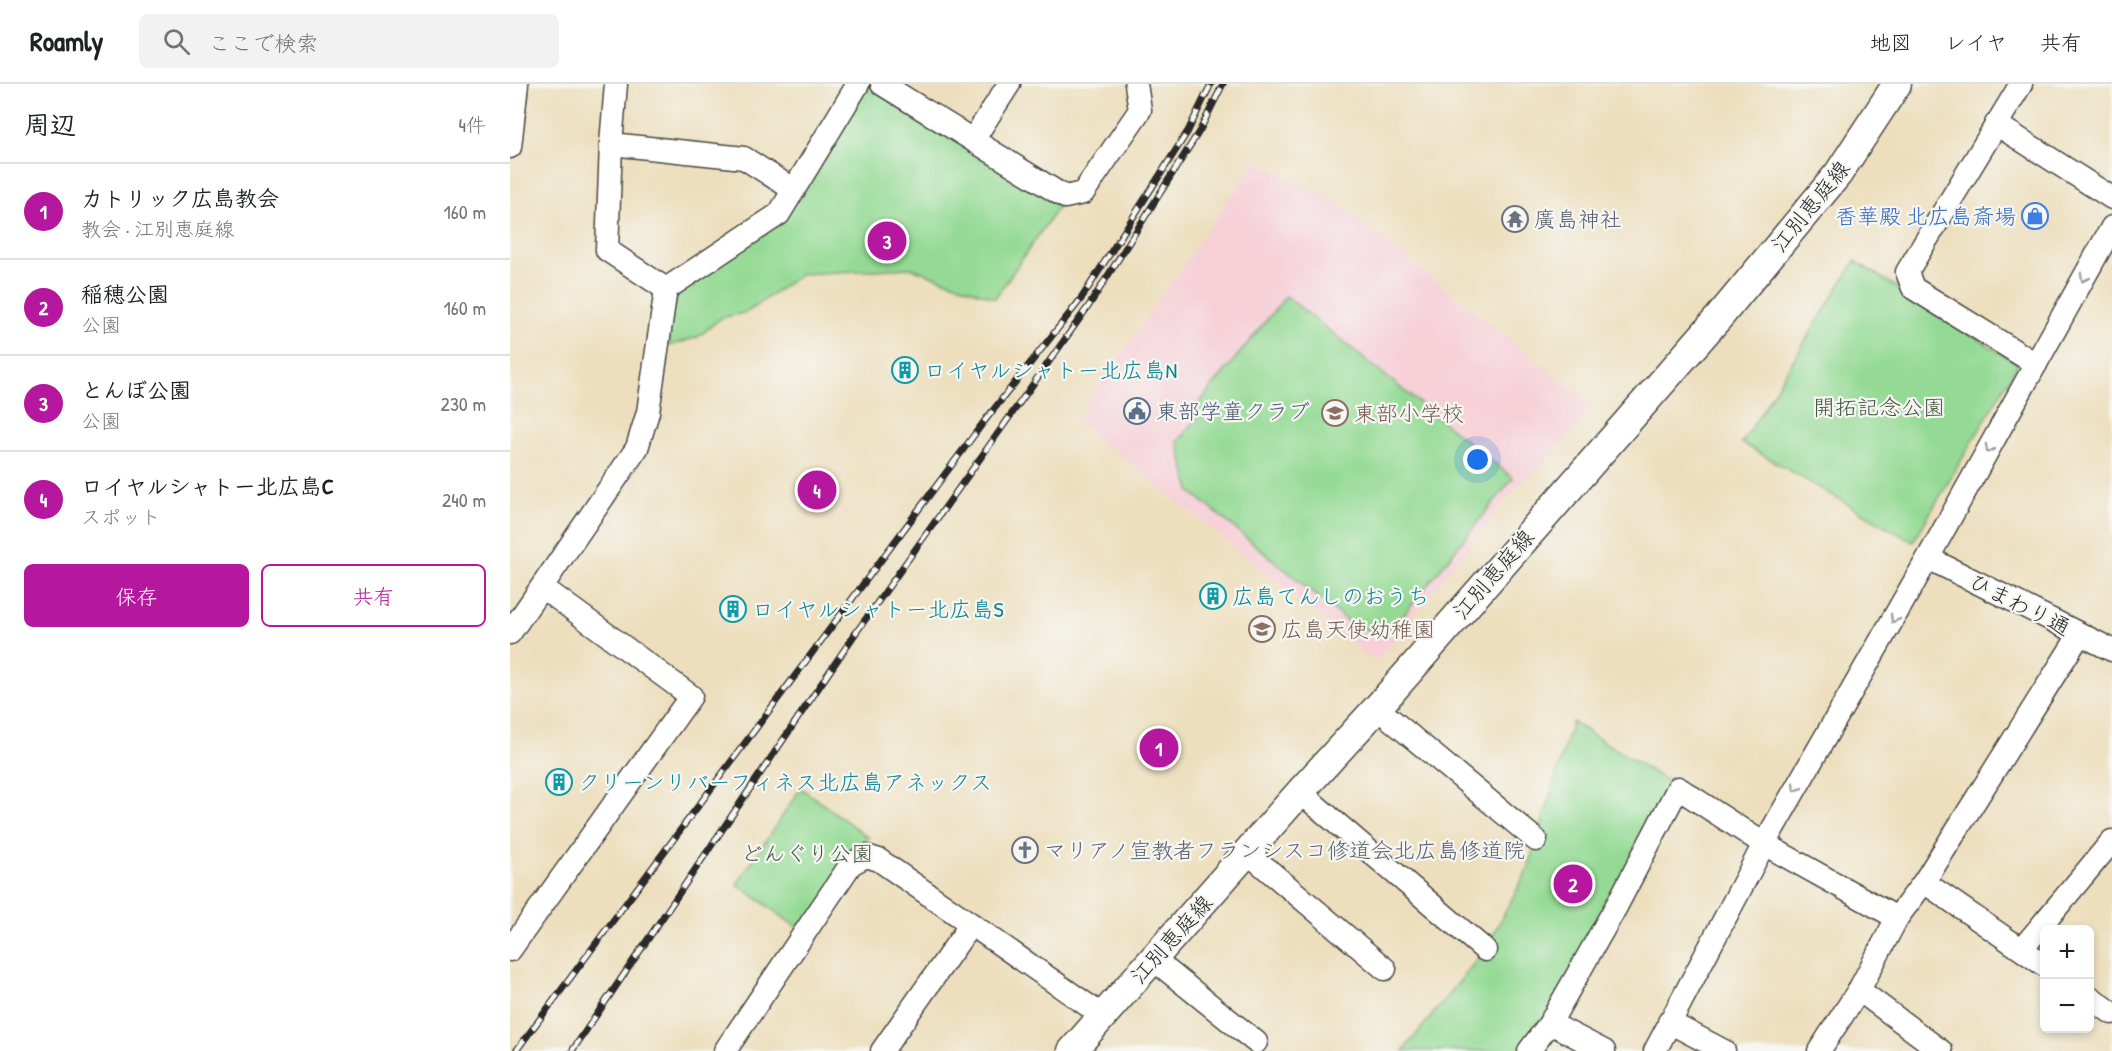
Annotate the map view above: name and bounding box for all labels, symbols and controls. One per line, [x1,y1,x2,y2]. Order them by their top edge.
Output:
search box [139,14,559,68]
text: Roamly [30,22,103,60]
icon: search [160,25,193,58]
text: ここで検索 [208,28,318,58]
text: 地図 [1870,28,1912,57]
text: レイヤ [1945,28,2007,57]
text: 共有 [2040,28,2082,57]
text: 周辺 [24,107,76,142]
text: 4件 [459,111,486,138]
street label: 江別恵庭線 [1764,154,1856,258]
text: カトリック広島教会 [81,183,279,213]
text: 1 [40,198,47,225]
text: 160 m [444,198,486,225]
place label: 香華殿 北広島斎場 [1835,201,2016,231]
shop icon: 香華殿 北広島斎場 [2020,201,2050,231]
temple icon: 廣島神社 [1500,204,1530,234]
place label: 廣島神社 [1534,204,1622,234]
text: 教会 · 江別恵庭線 [81,215,234,242]
pin: 3 [868,218,907,264]
one-way arrow [2080,272,2091,282]
text: 稲穂公園 [81,279,169,309]
text: 2 [39,294,48,321]
text: 160 m [444,294,486,321]
text: 公園 [81,311,121,338]
building icon: ロイヤルシャトー北広島N [890,355,920,385]
place label: ロイヤルシャトー北広島N [924,355,1177,385]
text: とんぼ公園 [81,375,191,405]
text: 3 [39,390,48,417]
text: 230 m [441,390,486,417]
park label: 開拓記念公園 [1813,392,1945,422]
public building icon: 東部学童クラブ [1122,396,1152,426]
place label: 東部学童クラブ [1156,396,1310,426]
school or university icon: 東部小学校 [1320,398,1350,428]
place label: 東部小学校 [1354,398,1464,428]
text: 公園 [81,407,121,434]
one-way arrow [1985,442,1996,453]
your location [1463,445,1492,474]
pin: 4 [798,468,836,512]
text: ロイヤルシャトー北広島C [81,471,334,501]
text: 4 [40,486,47,513]
text: 240 m [442,486,486,513]
text: スポット [81,503,161,530]
street label: 江別恵庭線 [1446,523,1540,625]
button: 保存 [24,564,249,627]
button: 共有 [261,564,486,627]
street label: ひまわり通 [1964,566,2076,642]
building icon: 広島てんしのおうち [1198,581,1228,611]
place label: 広島てんしのおうち [1232,581,1430,611]
building icon: ロイヤルシャトー北広島S [718,594,748,624]
place label: ロイヤルシャトー北広島S [752,594,1004,624]
one-way arrow [1889,612,1901,623]
school or university icon: 広島天使幼稚園 [1247,614,1277,644]
place label: 広島天使幼稚園 [1281,614,1435,644]
pin: 1 [1140,726,1178,770]
building icon: クリーンリバーフィネス北広島アネックス [544,767,574,797]
place label: クリーンリバーフィネス北広島アネックス [578,767,992,797]
one-way arrow [1792,781,1803,792]
church icon: マリアノ宣教者フランシスコ修道会北広島修道院 [1010,835,1040,865]
place label: マリアノ宣教者フランシスコ修道会北広島修道院 [1044,835,1525,865]
park label: どんぐり公園 [741,838,873,868]
pin: 2 [1554,862,1592,906]
street label: 江別恵庭線 [1123,888,1219,990]
map controls [2040,925,2094,1033]
button: + [2040,925,2094,979]
button: − [2040,979,2094,1033]

